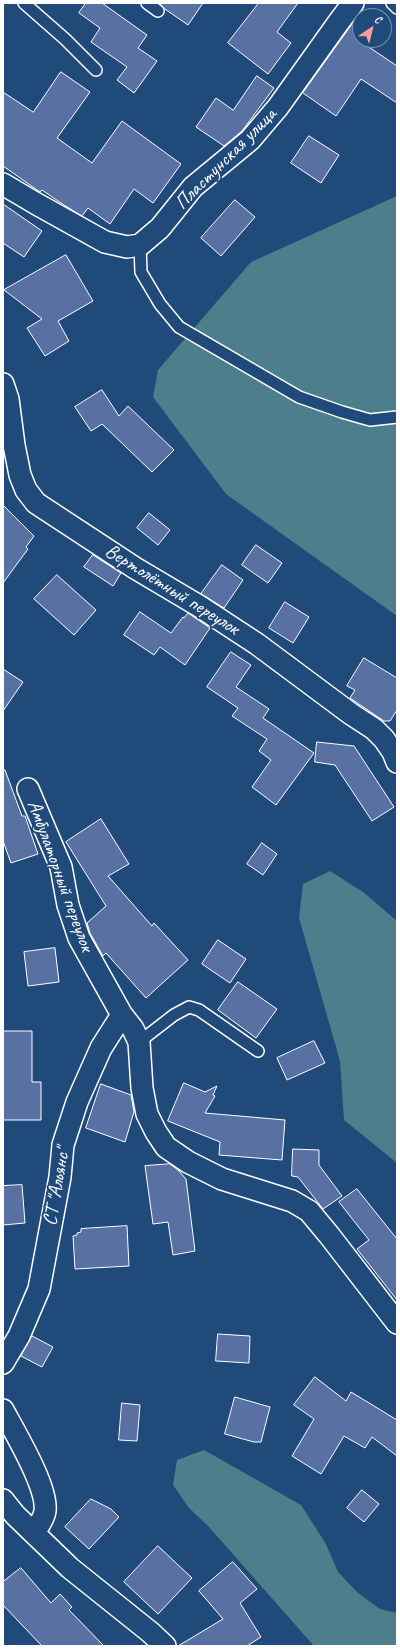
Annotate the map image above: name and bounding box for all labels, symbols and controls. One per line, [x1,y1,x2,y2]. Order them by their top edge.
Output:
north arrow [352,8,392,48]
text: С [372,12,385,26]
street label: Пластунская улица [170,103,282,215]
street label: Вертолётный переулок [101,539,243,641]
street label: Амбулаторный переулок [21,797,99,955]
street label: СТ "Альянс" [38,1146,76,1228]

